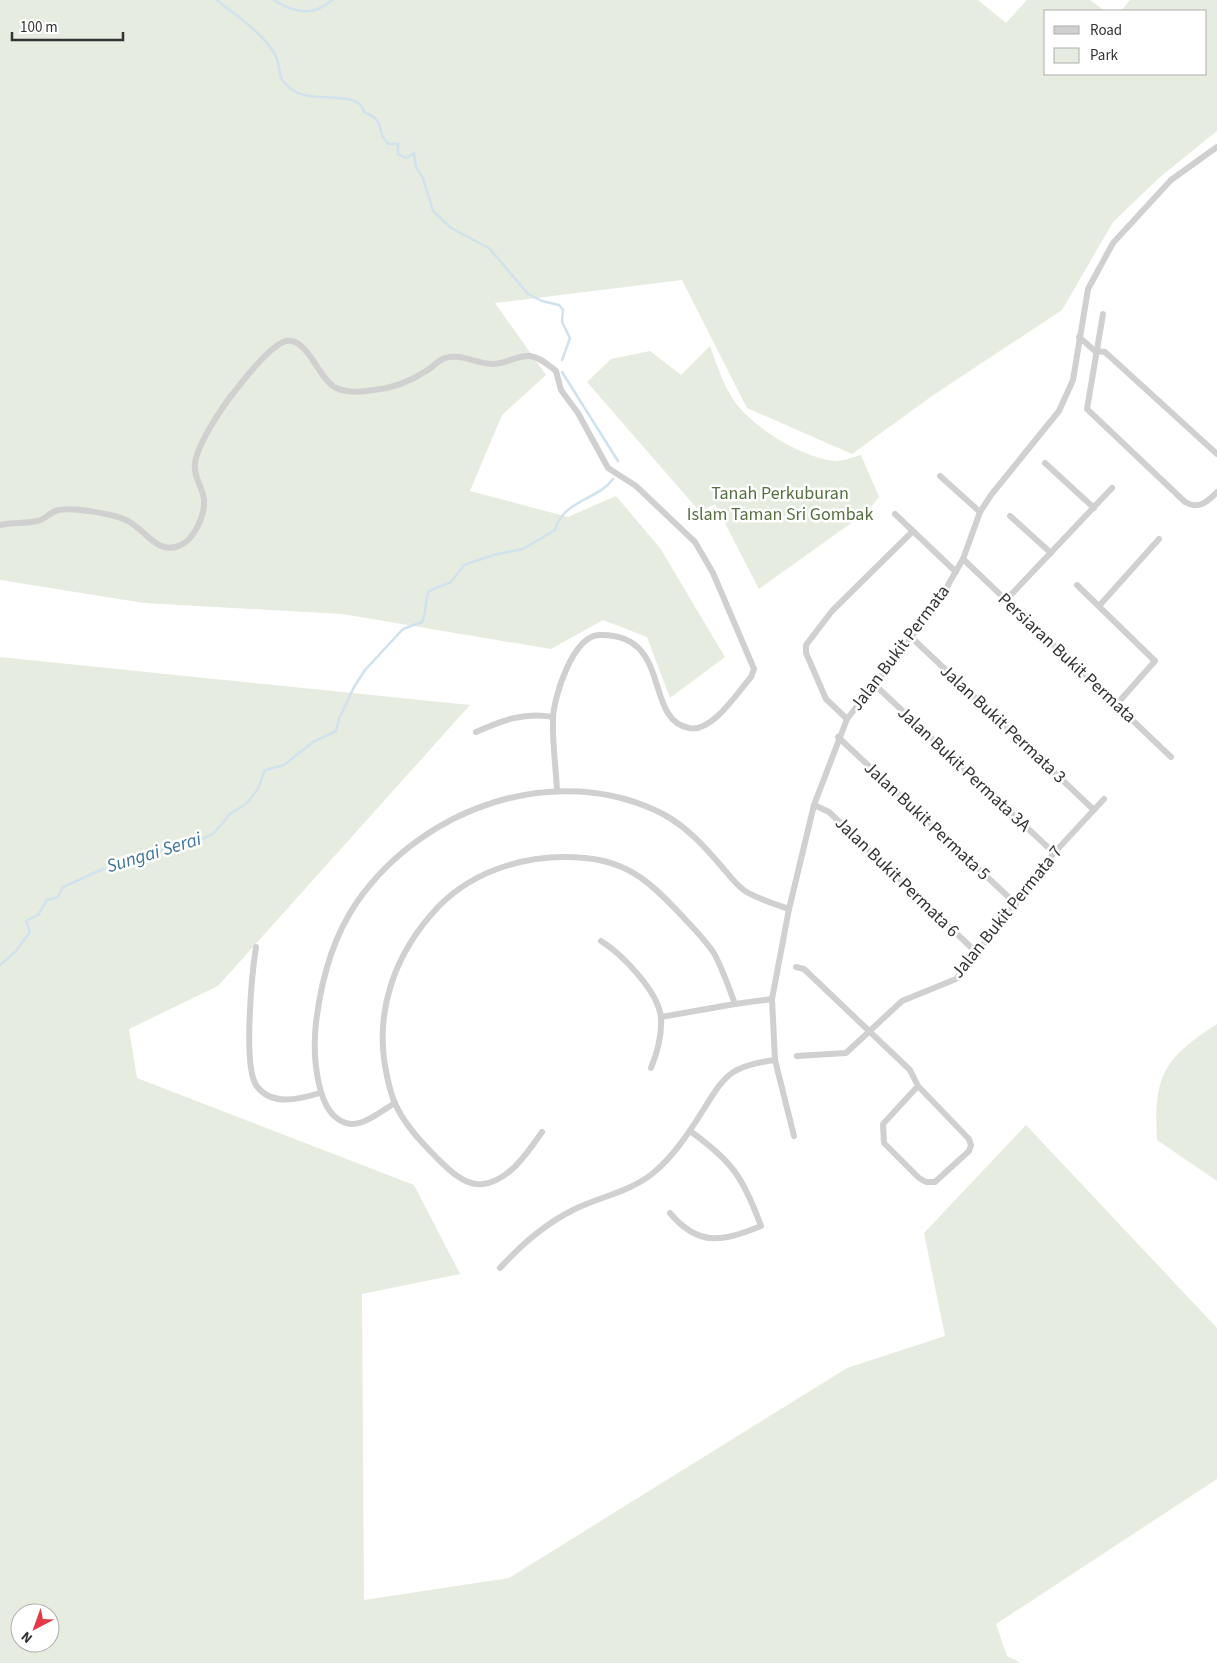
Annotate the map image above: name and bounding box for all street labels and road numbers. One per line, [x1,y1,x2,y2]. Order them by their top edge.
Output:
street label: Jalan Bukit Permata [844,580,956,716]
street label: Persiaran Bukit Permata [992,587,1142,729]
street label: Jalan Bukit Permata 3 [934,659,1072,789]
street label: Jalan Bukit Permata 3A [892,701,1036,838]
street label: Jalan Bukit Permata 5 [858,756,996,886]
street label: Jalan Bukit Permata 6 [829,811,965,943]
street label: Jalan Bukit Permata 7 [946,840,1068,984]

